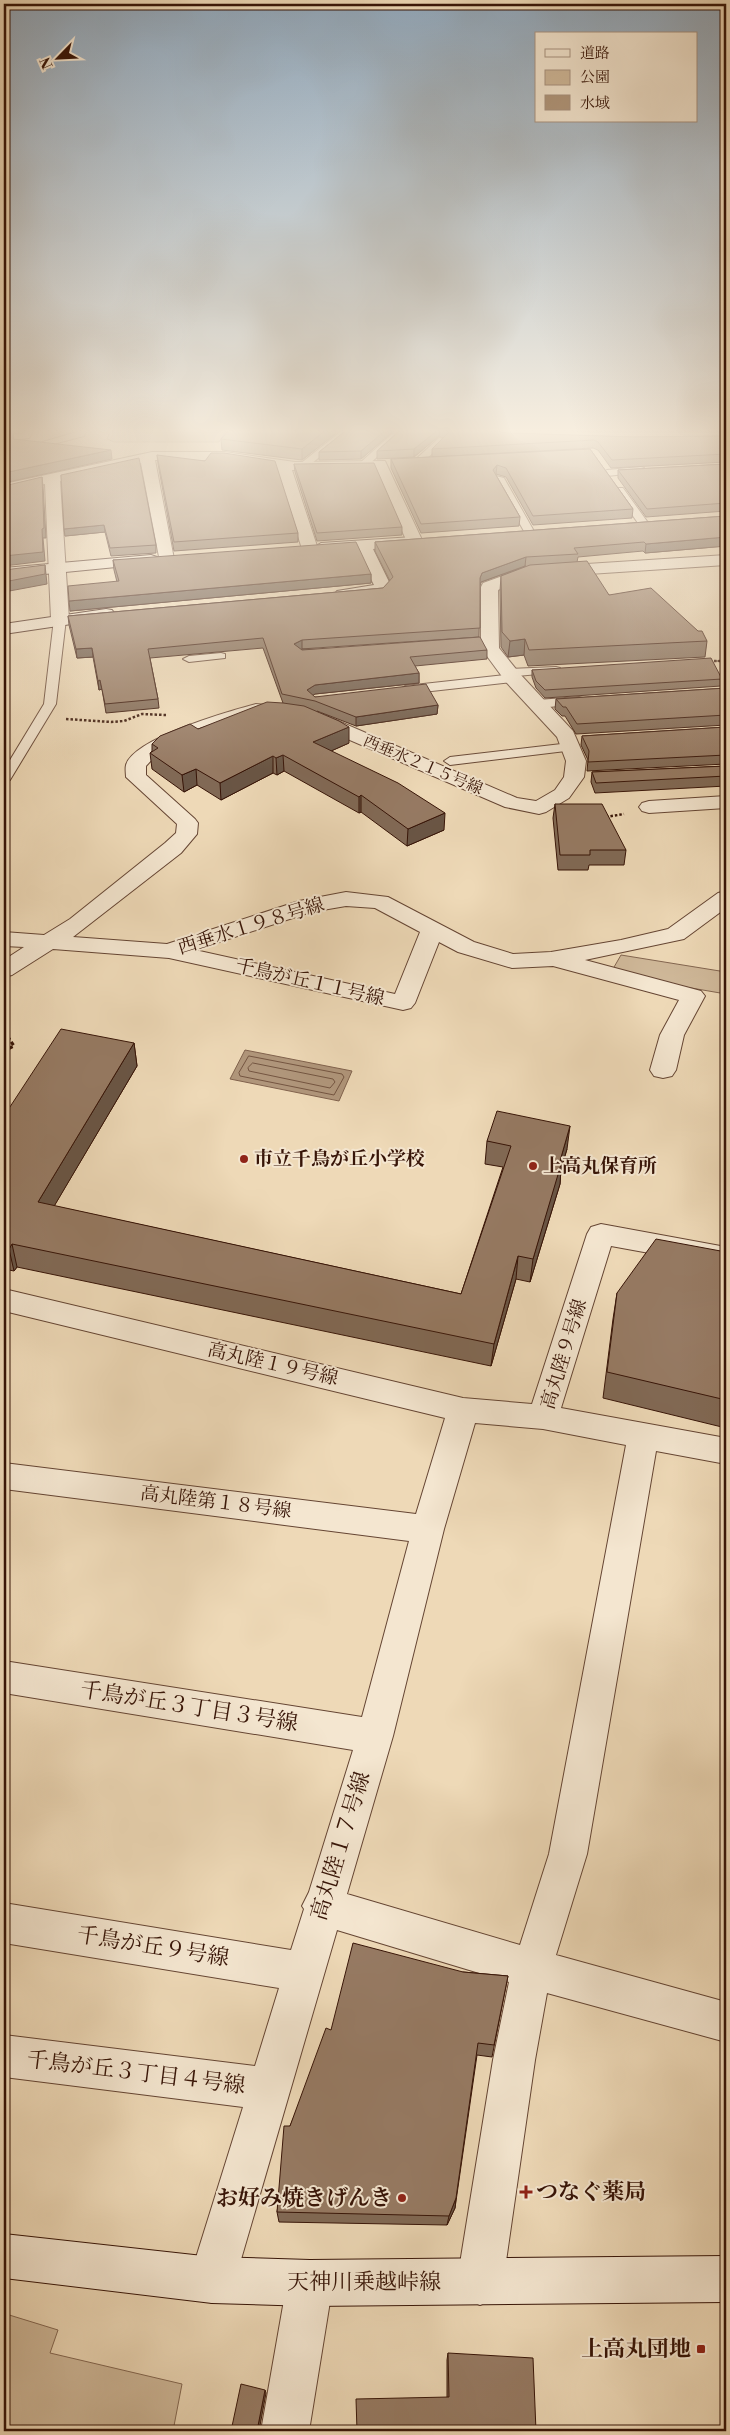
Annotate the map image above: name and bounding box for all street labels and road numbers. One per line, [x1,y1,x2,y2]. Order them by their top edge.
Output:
street label: 西垂水２１５号線 [360,731,486,799]
street label: 西垂水１９８号線 [175,892,327,960]
street label: 千鳥が丘１１号線 [233,953,387,1011]
street label: 高丸陸９号線 [536,1296,592,1412]
street label: 高丸陸１９号線 [205,1337,341,1391]
street label: 高丸陸第１８号線 [139,1481,293,1523]
street label: 千鳥が丘３丁目３号線 [78,1676,300,1738]
street label: 高丸陸１７号線 [306,1768,376,1924]
street label: 千鳥が丘９号線 [75,1922,231,1972]
street label: 千鳥が丘３丁目４号線 [25,2046,247,2100]
street label: 天神川乗越峠線 [287,2269,441,2296]

